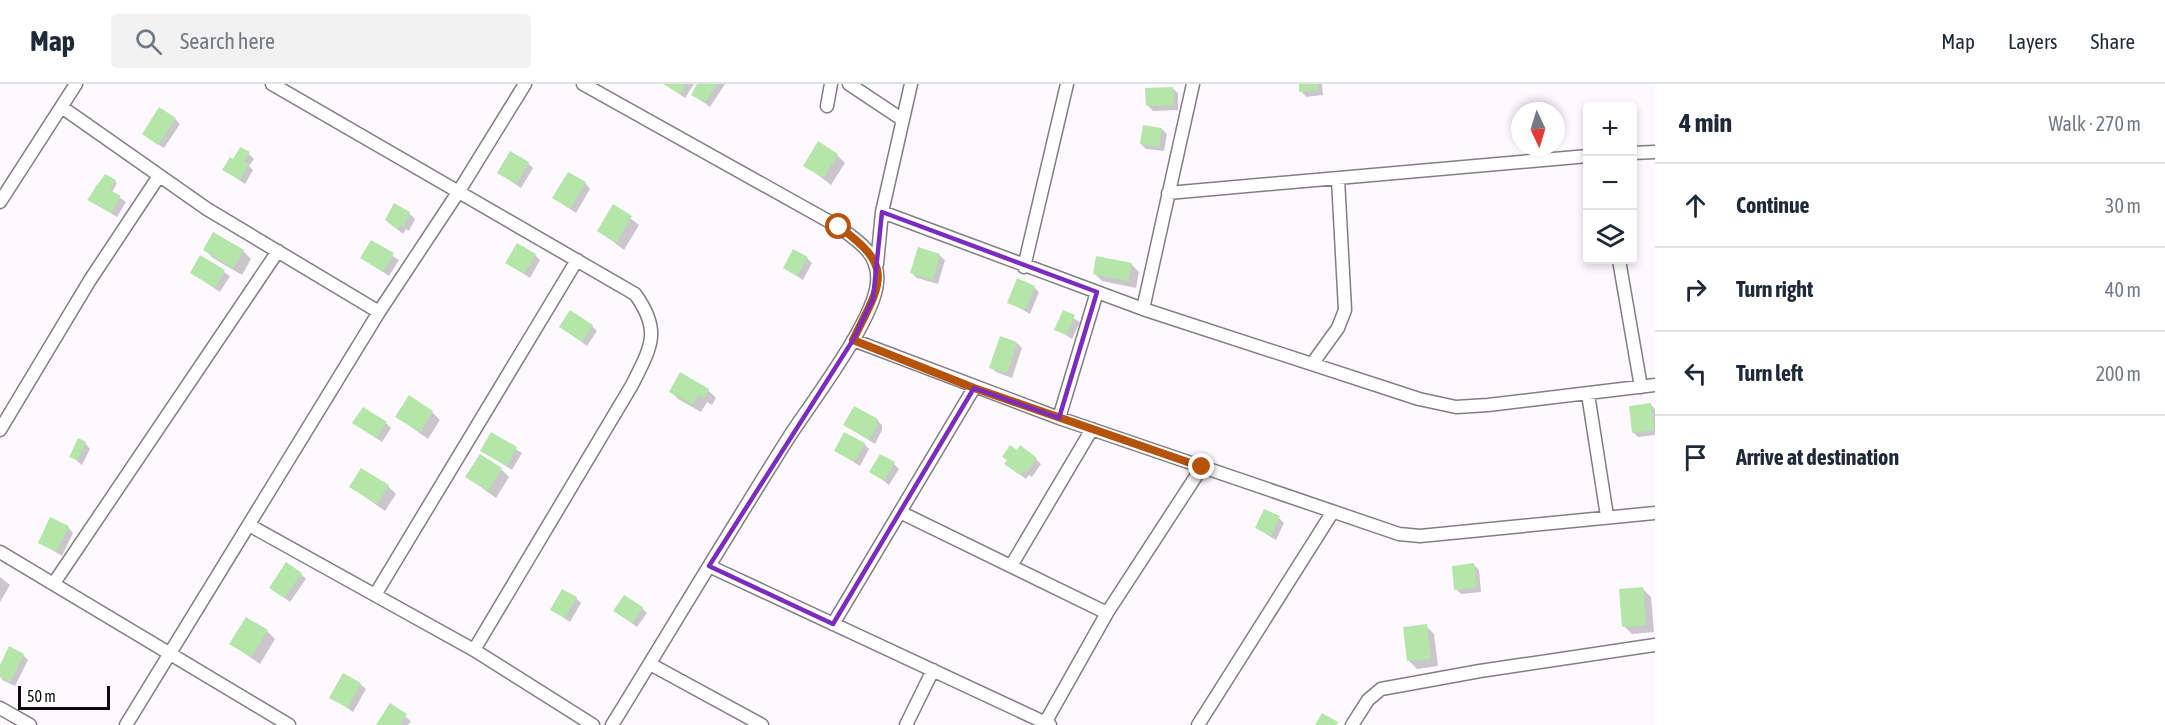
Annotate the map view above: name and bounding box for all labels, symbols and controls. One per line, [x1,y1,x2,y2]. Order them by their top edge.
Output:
search box [111,14,531,68]
text: Map [30,25,75,57]
icon: search [132,25,165,58]
text: Search here [180,28,275,54]
text: Map [1941,29,1975,53]
text: Layers [2008,29,2058,53]
text: Share [2091,29,2135,53]
north arrow [1511,102,1565,156]
map controls [1583,102,1637,264]
button: + [1583,102,1637,156]
text: 4 min [1679,108,1732,138]
text: Walk · 270 m [2049,112,2141,135]
button: − [1583,156,1637,210]
icon: ahead [1679,189,1712,222]
text: Continue [1736,192,1810,218]
text: 30 m [2105,194,2141,217]
button: layers [1583,210,1637,264]
route start [825,213,851,239]
icon: right [1679,273,1712,306]
text: Turn right [1736,276,1813,302]
text: 40 m [2105,278,2141,301]
icon: left [1679,357,1712,390]
text: Turn left [1736,360,1803,386]
text: 200 m [2096,362,2141,385]
icon: arrive [1679,441,1712,474]
text: Arrive at destination [1736,444,1899,470]
route end [1188,453,1214,479]
scale bar [18,683,110,710]
text: 50 m [27,687,56,705]

